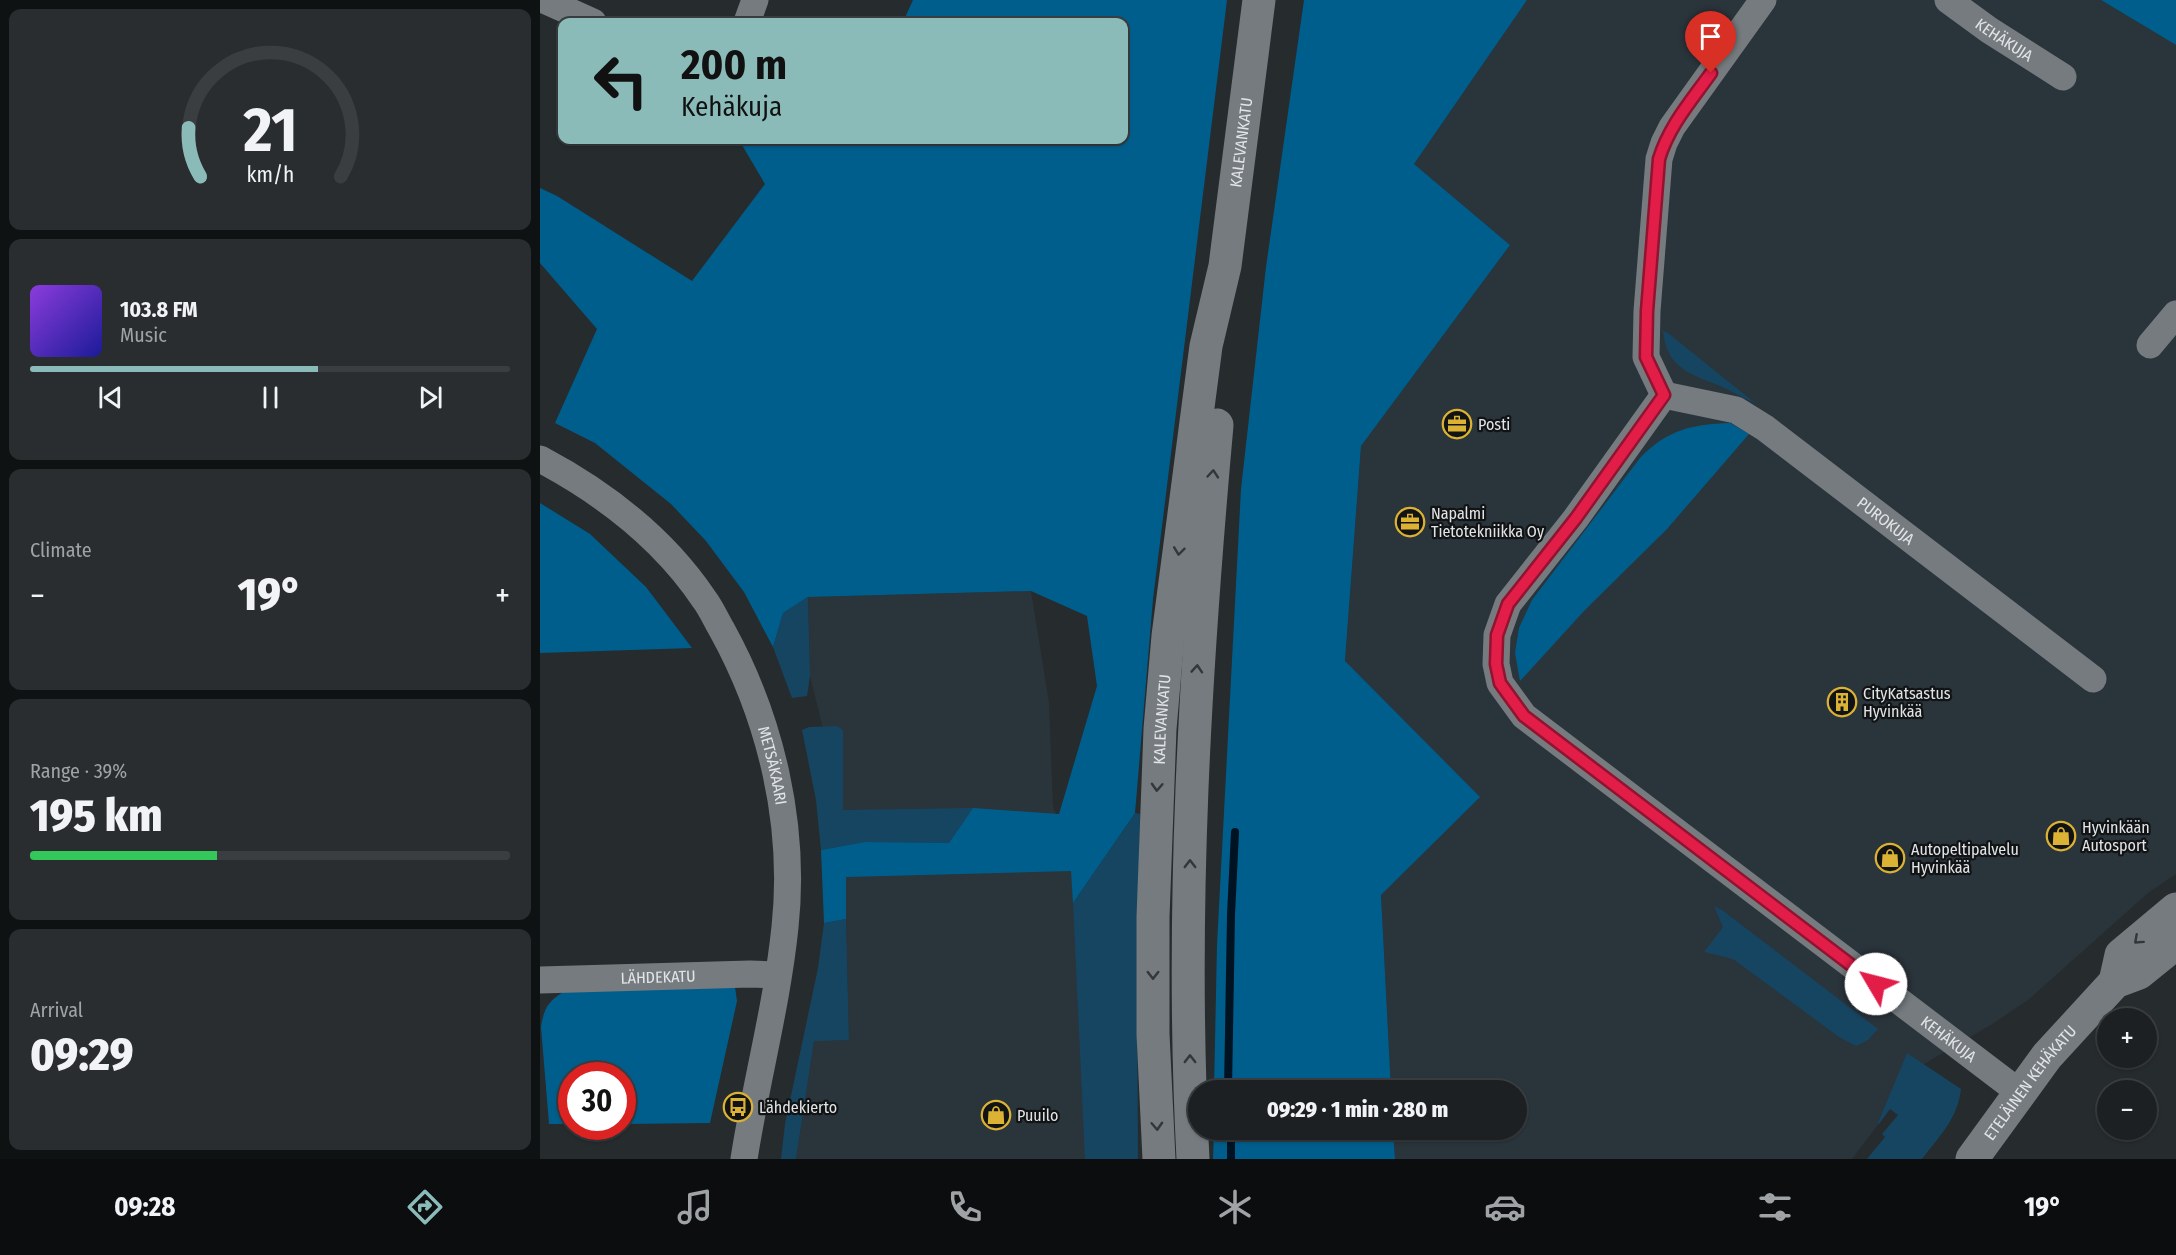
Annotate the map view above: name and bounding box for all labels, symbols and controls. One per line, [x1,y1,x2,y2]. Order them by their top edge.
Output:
pin [1685,11,1736,73]
street label: KEHÄKUJA [1972,14,2037,66]
icon: arrive [1694,20,1727,53]
text: 200 m [681,40,787,90]
icon: left [582,42,660,120]
text: Kehäkuja [681,91,782,123]
text: 21 [242,93,297,168]
street label: KALEVANKATU [1226,96,1256,188]
text: km/h [246,162,294,188]
text: 103.8 FM [120,296,198,323]
text: Music [120,323,167,347]
icon: previous [94,381,127,414]
icon: pause [254,381,287,414]
icon: next [414,381,447,414]
office icon: Posti [1441,408,1473,440]
place label: Posti [1478,415,1510,434]
one-way arrow [1206,470,1219,479]
street label: PUROKUJA [1853,493,1918,549]
place label: Napalmi Tietotekniikka Oy [1431,504,1545,541]
office icon: Napalmi Tietotekniikka Oy [1394,506,1426,538]
text: Climate [30,538,92,562]
one-way arrow [1173,546,1186,555]
text: 19° [238,568,302,622]
text: − [30,576,45,616]
text: + [495,576,510,616]
one-way arrow [1190,664,1203,673]
street label: KALEVANKATU [1150,673,1175,765]
place label: CityKatsastus Hyvinkää [1863,684,1951,721]
building icon: CityKatsastus Hyvinkää [1826,686,1858,718]
street label: METSÄKAARI [754,724,791,806]
text: Range · 39% [30,759,127,783]
one-way arrow [1150,782,1163,791]
text: 195 km [30,789,163,843]
place label: Hyvinkään Autosport [2082,818,2150,855]
shop icon: Hyvinkään Autosport [2045,820,2077,852]
place label: Autopeltipalvelu Hyvinkää [1911,840,2019,877]
shop icon: Autopeltipalvelu Hyvinkää [1874,842,1906,874]
one-way arrow [1184,859,1196,868]
one-way arrow [2134,933,2145,944]
position arrow [1844,952,1908,1016]
street label: LÄHDEKATU [620,967,696,988]
one-way arrow [1147,971,1159,980]
text: Arrival [30,998,83,1022]
map controls [2097,1008,2157,1140]
button: + [2097,1008,2157,1068]
street label: KEHÄKUJA [1917,1012,1981,1067]
street label: ETELÄINEN KEHÄKATU [1980,1022,2080,1144]
text: 09:29 [30,1028,133,1082]
one-way arrow [1184,1054,1196,1063]
speed limit sign: 30 [558,1062,636,1140]
button: − [2097,1080,2157,1140]
bus stop icon: Lähdekierto [722,1091,754,1123]
text: 09:29 · 1 min · 280 m [1267,1096,1448,1123]
place label: Lähdekierto [759,1098,837,1117]
shop icon: Puuilo [980,1099,1012,1131]
place label: Puuilo [1017,1106,1058,1125]
one-way arrow [1151,1121,1164,1130]
icon: directions [404,1186,446,1228]
icon: music [674,1186,716,1228]
icon: phone [944,1186,986,1228]
icon: climate [1214,1186,1256,1228]
icon: car [1484,1186,1526,1228]
icon: filters [1754,1186,1796,1228]
text: 09:28 [114,1191,175,1223]
text: 19° [2024,1191,2062,1223]

